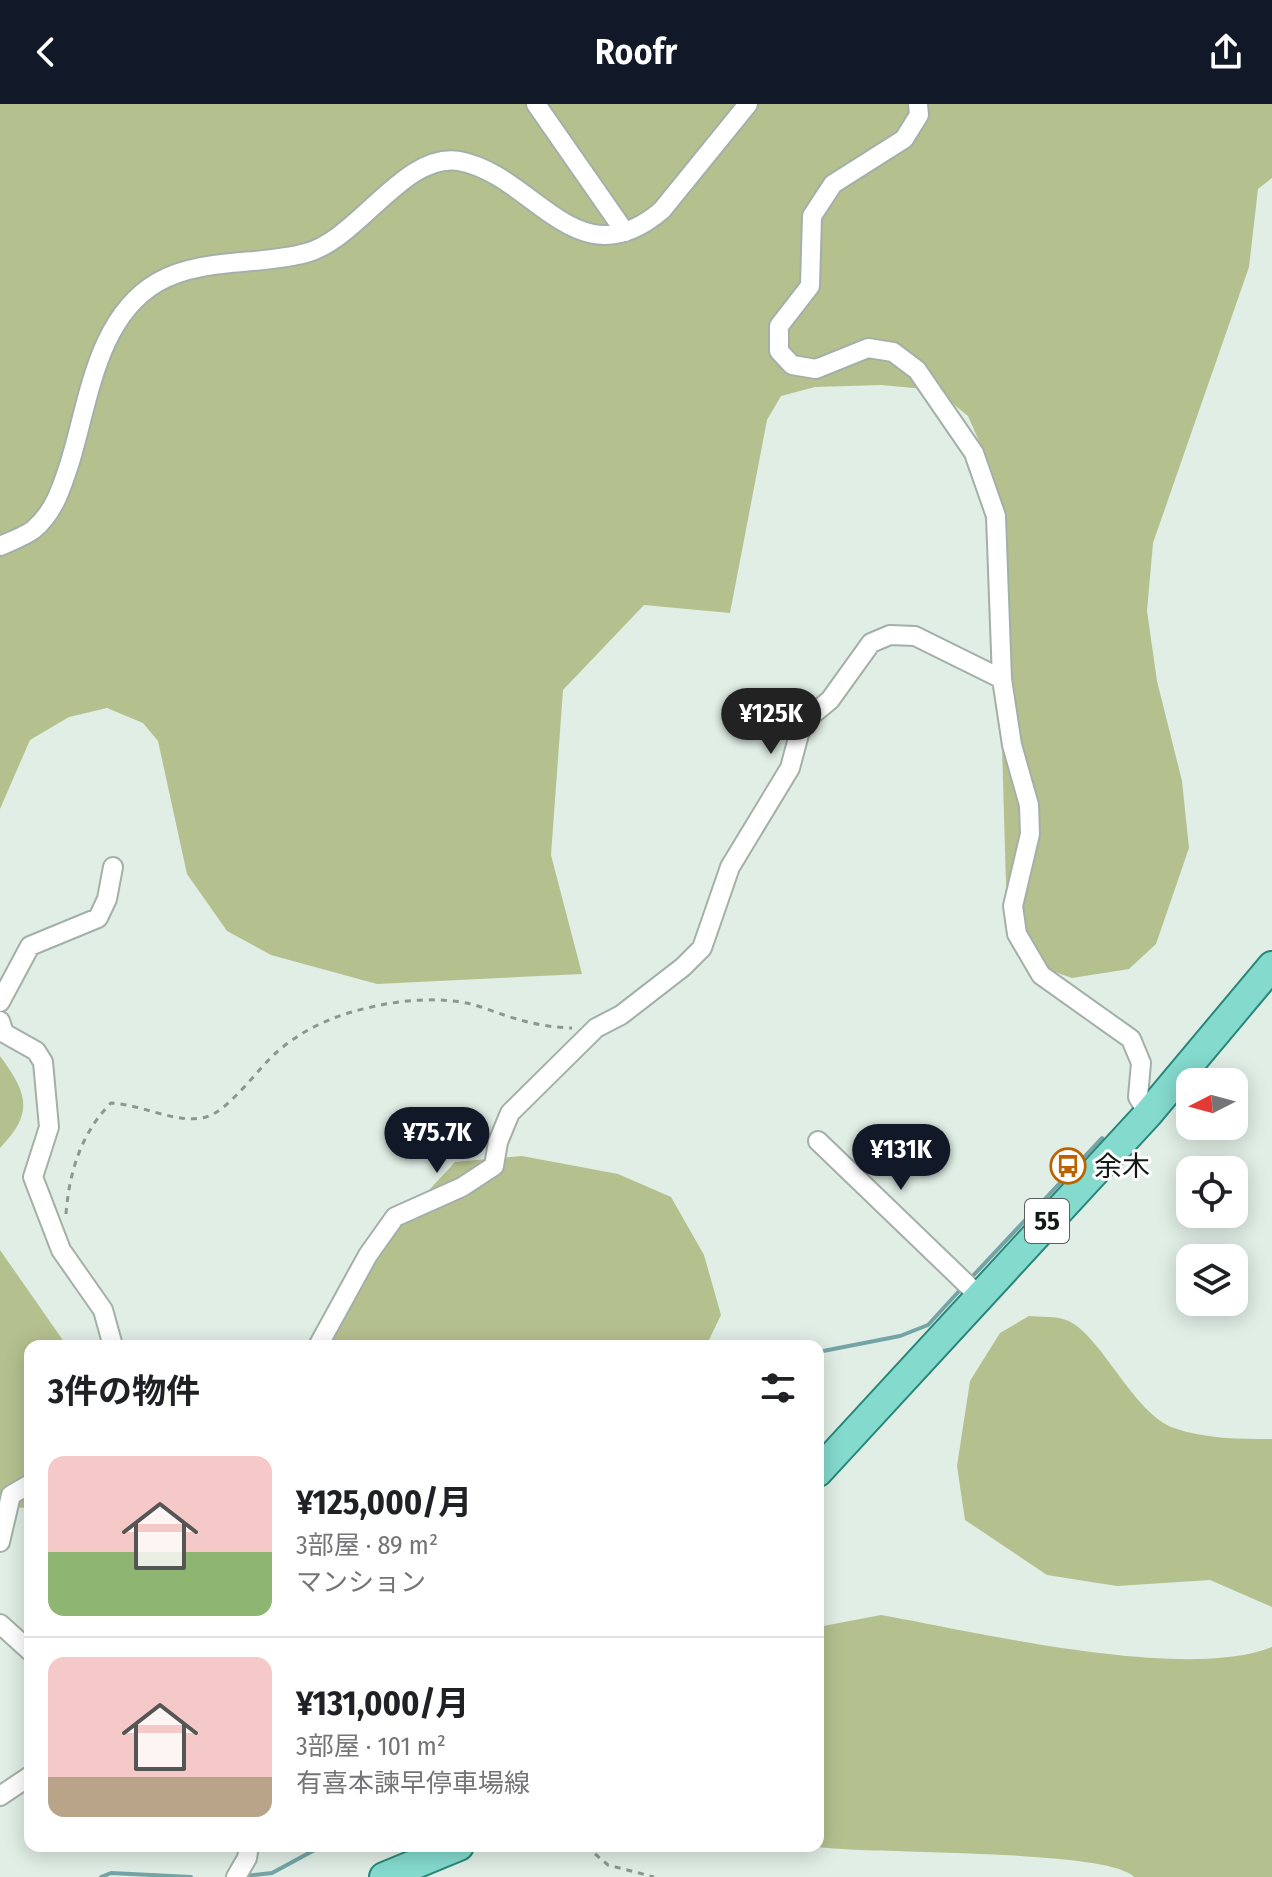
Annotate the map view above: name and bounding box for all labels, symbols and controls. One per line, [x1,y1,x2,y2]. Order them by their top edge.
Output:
icon: back [24,30,68,74]
text: Roofr [595,30,677,74]
icon: share [1204,30,1248,74]
pin: ¥125K [715,688,827,756]
text: ¥125K [739,698,803,729]
north arrow [1176,1068,1248,1140]
map controls [1176,1068,1248,1316]
pin: ¥75.7K [372,1107,502,1175]
text: ¥75.7K [402,1117,472,1148]
pin: ¥131K [845,1124,957,1192]
text: ¥131K [870,1134,932,1165]
bus stop icon: 余木 [1049,1147,1087,1185]
place label: 余木 [1094,1150,1150,1183]
button: locate [1176,1156,1248,1228]
road number: 55 [1025,1199,1069,1243]
button: layers [1176,1244,1248,1316]
icon: filters [756,1366,800,1410]
text: 3件の物件 [48,1371,200,1412]
text: ¥125,000/月 [296,1482,472,1523]
icon: home [112,1488,208,1584]
text: 3部屋 · 89 m² [296,1530,438,1561]
text: マンション [296,1567,426,1598]
text: ¥131,000/月 [296,1683,470,1724]
icon: home [112,1689,208,1785]
text: 3部屋 · 101 m² [296,1731,446,1762]
text: 有喜本諫早停車場線 [296,1768,530,1799]

